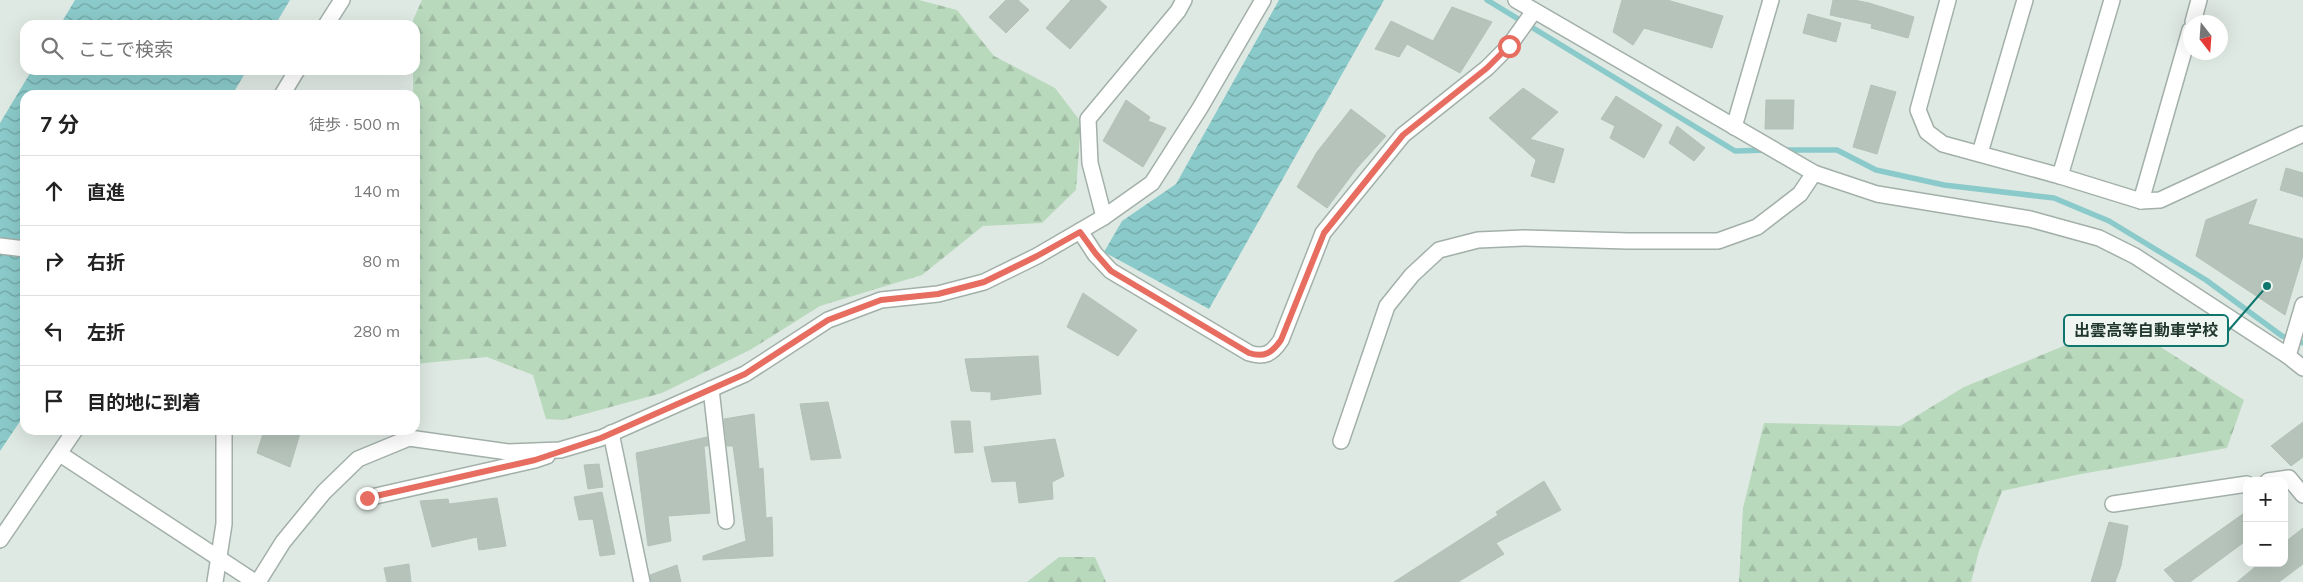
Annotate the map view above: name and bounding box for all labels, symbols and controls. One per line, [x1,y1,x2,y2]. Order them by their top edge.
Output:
north arrow [2183,15,2228,60]
search box [20,20,420,75]
icon: search [38,34,66,62]
route start [1498,35,1521,58]
text: ここで検索 [78,37,173,61]
text: 7 分 [40,111,79,137]
text: 徒歩 · 500 m [309,114,400,134]
icon: ahead [40,177,68,205]
text: 直進 [87,180,125,204]
text: 140 m [353,181,400,201]
icon: right [40,247,68,275]
text: 右折 [87,250,125,274]
text: 80 m [363,251,400,271]
callout: 出雲高等自動車学校 [2064,315,2228,346]
icon: left [40,317,68,345]
text: 左折 [87,320,125,344]
text: 出雲高等自動車学校 [2074,320,2218,340]
text: 280 m [353,321,400,341]
icon: arrive [40,387,68,415]
text: 目的地に到着 [87,390,201,414]
map controls [2243,477,2288,567]
button: + [2243,477,2288,522]
route end [356,487,379,510]
button: − [2243,522,2288,567]

